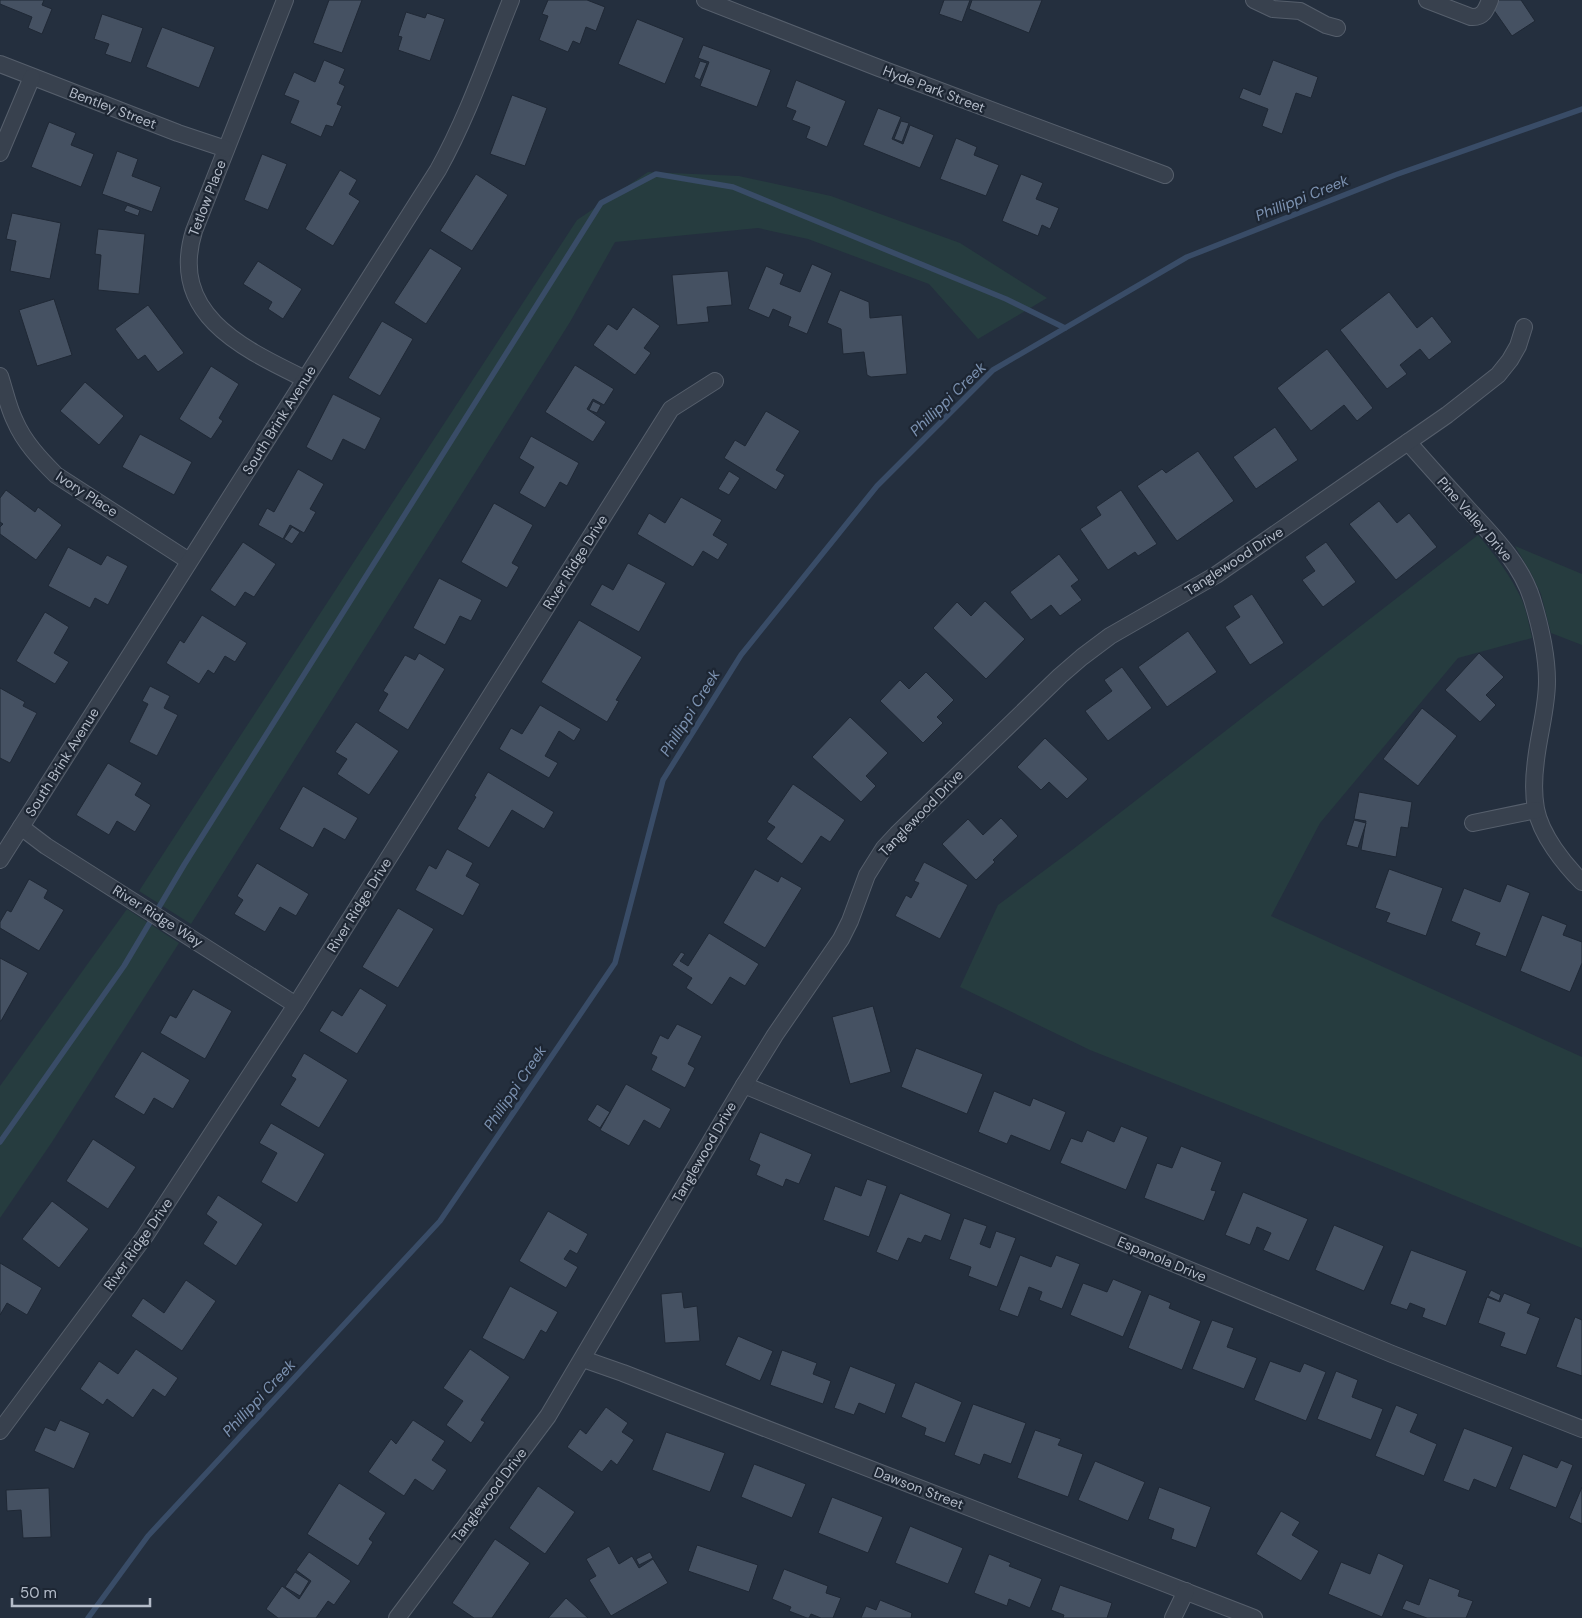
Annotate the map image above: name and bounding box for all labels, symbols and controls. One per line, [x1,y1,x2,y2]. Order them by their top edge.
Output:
street label: Hyde Park Street [880,61,988,117]
street label: Bentley Street [67,83,159,133]
street label: Tetlow Place [184,157,230,239]
water label: Phillippi Creek [1252,170,1352,226]
water label: Phillippi Creek [906,357,991,441]
street label: South Brink Avenue [238,362,320,478]
street label: Ivory Place [53,467,121,521]
street label: Pine Valley Drive [1433,473,1517,565]
street label: River Ridge Drive [539,511,611,613]
street label: Tanglewood Drive [1181,522,1287,600]
water label: Phillippi Creek [655,666,725,760]
street label: South Brink Avenue [21,704,103,820]
street label: Tanglewood Drive [875,766,967,860]
street label: River Ridge Drive [323,854,395,956]
street label: River Ridge Way [109,881,207,951]
water label: Phillippi Creek [479,1041,551,1135]
street label: Tanglewood Drive [668,1098,740,1206]
street label: River Ridge Drive [100,1194,176,1294]
street label: Espanola Drive [1115,1232,1209,1286]
water label: Phillippi Creek [218,1355,300,1441]
street label: Tanglewood Drive [448,1444,530,1546]
street label: Dawson Street [872,1463,966,1513]
scale bar [12,1576,150,1608]
text: 50 m [20,1583,57,1603]

